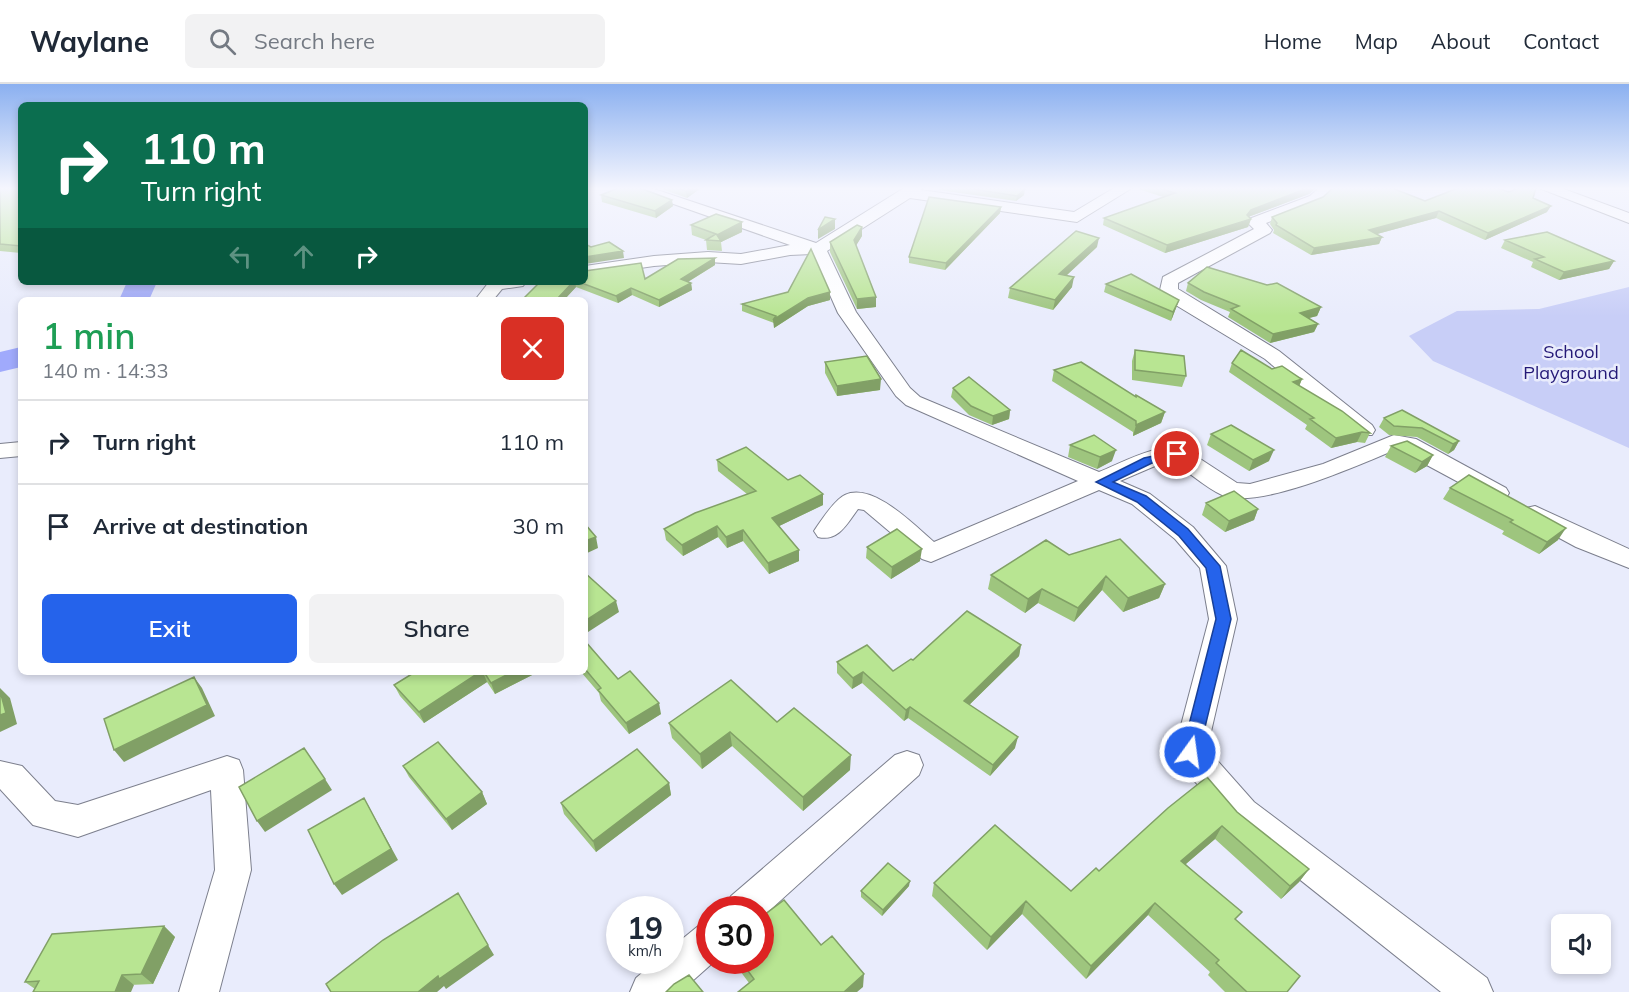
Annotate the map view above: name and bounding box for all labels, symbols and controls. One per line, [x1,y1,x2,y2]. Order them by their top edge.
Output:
search box [185,14,605,68]
text: Waylane [30,24,149,59]
icon: search [206,25,239,58]
text: Search here [254,27,375,55]
text: Home [1264,28,1322,54]
text: Map [1355,28,1398,54]
text: About [1431,28,1490,54]
text: Contact [1523,28,1599,54]
text: 110 m [141,122,266,175]
icon: right [42,126,120,204]
text: Turn right [141,174,261,208]
icon: left [224,240,257,273]
icon: ahead [287,240,320,273]
icon: right [350,240,383,273]
text: 1 min [42,313,136,358]
button: close [501,317,564,380]
park label: School Playground [1523,340,1619,384]
text: 140 m · 14:33 [42,358,168,383]
icon: right [42,426,75,459]
text: Turn right [93,428,196,456]
text: 110 m [499,428,564,456]
pin [1151,428,1202,479]
icon: arrive [1160,437,1193,470]
icon: arrive [42,510,75,543]
text: Arrive at destination [93,512,308,540]
text: 30 m [513,512,564,540]
button: Exit [42,594,297,663]
button: Share [309,594,564,663]
position arrow [1158,720,1222,784]
speed limit sign: 30 [696,896,774,974]
text: 19 [627,909,663,947]
map controls [1551,914,1611,974]
button: sound [1551,914,1611,974]
text: km/h [628,941,662,960]

